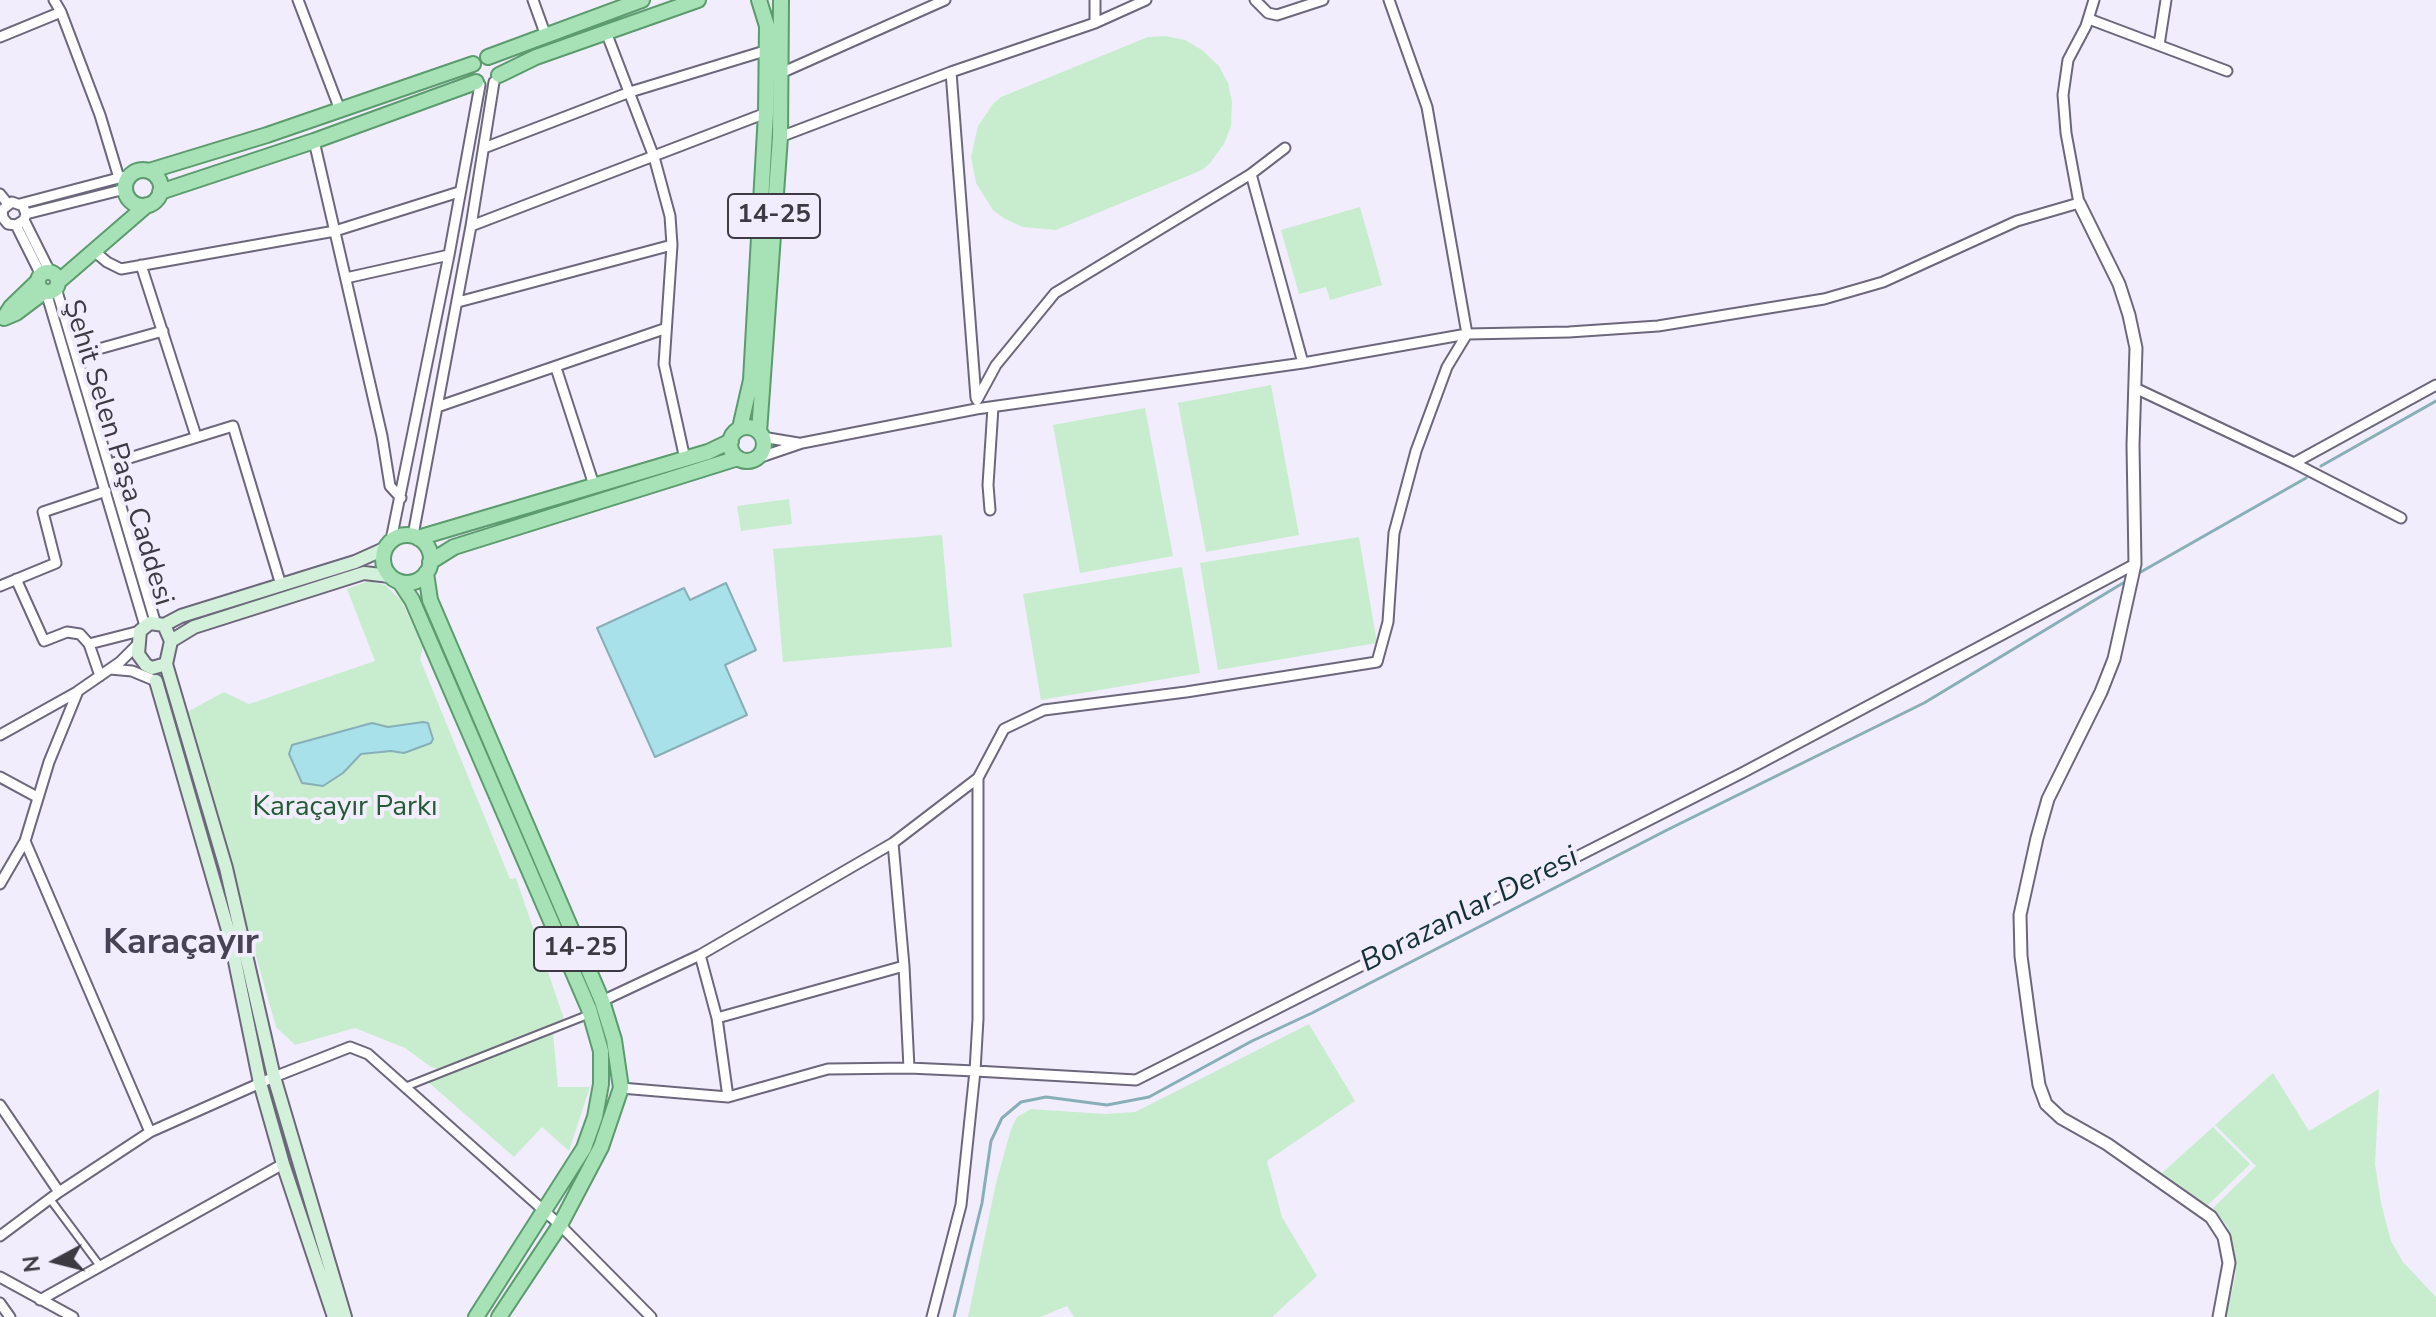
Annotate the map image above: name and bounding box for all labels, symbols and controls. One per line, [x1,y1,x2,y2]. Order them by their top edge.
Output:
road number: 14-25 [728,194,820,238]
street label: Şehit Selen Paşa Caddesi [54,296,180,610]
park label: Karaçayır Parkı [252,791,438,825]
water label: Borazanlar Deresi [1355,841,1585,981]
district label: Karaçayır [103,922,259,966]
road number: 14-25 [534,927,626,971]
north arrow [16,1221,96,1301]
text: N [16,1254,48,1274]

